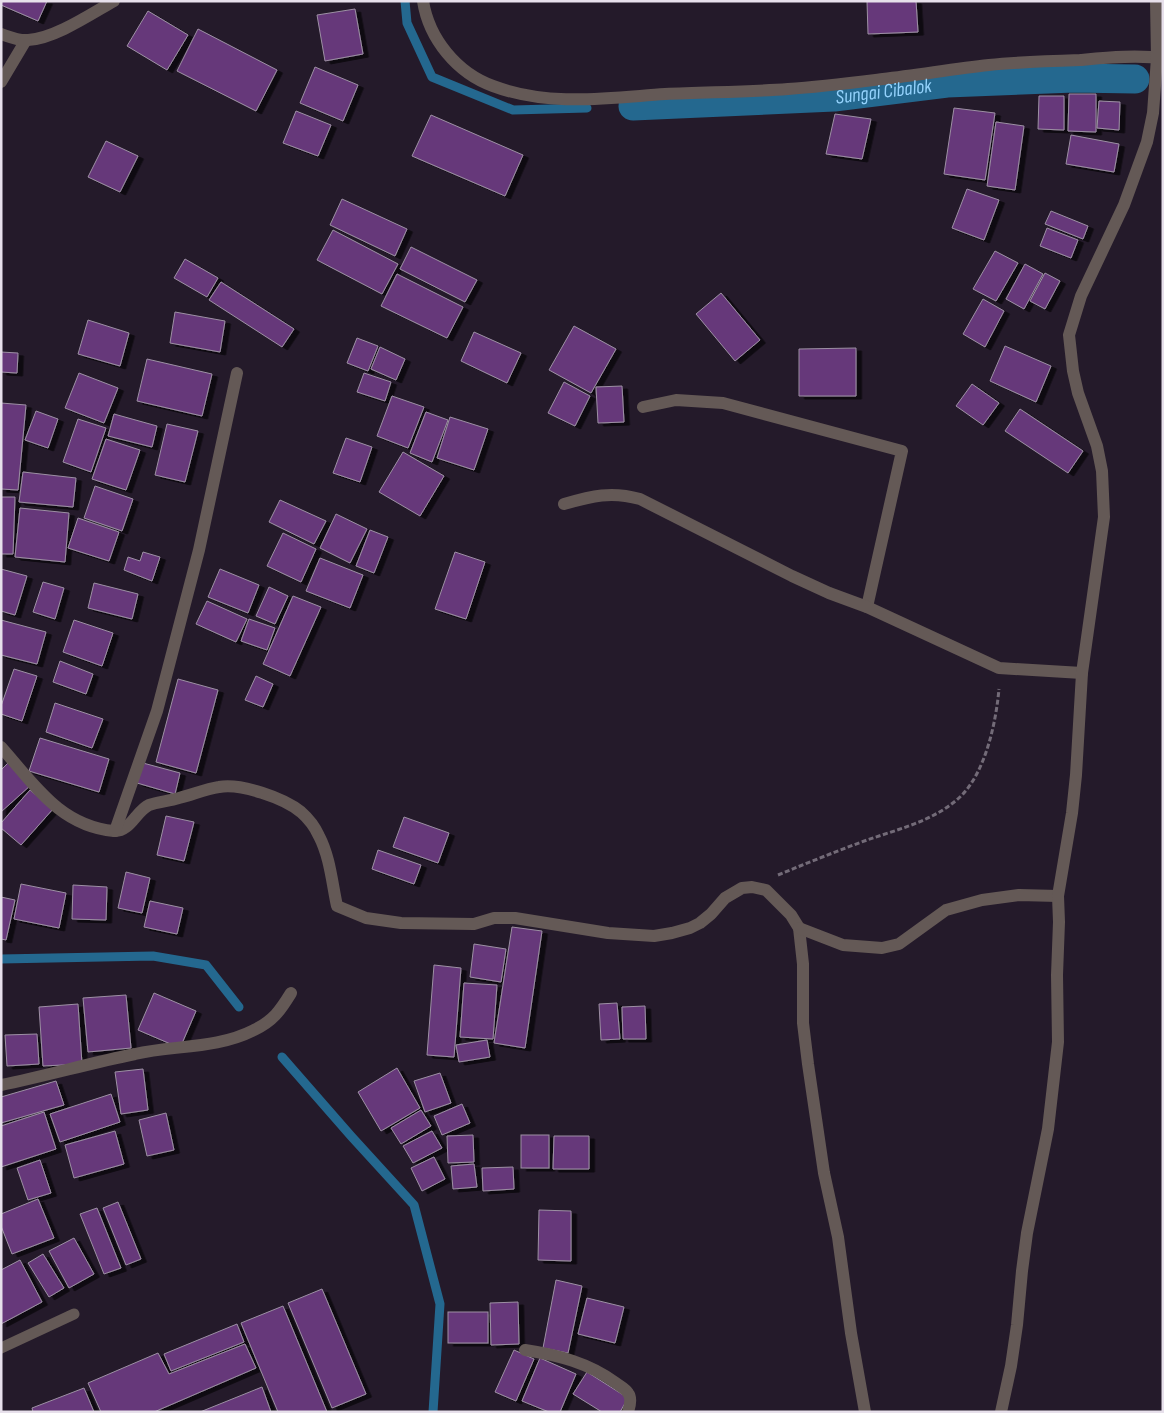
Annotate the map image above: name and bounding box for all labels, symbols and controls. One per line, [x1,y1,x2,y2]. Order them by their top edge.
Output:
water label: Sungai Cibalok [834,74,934,110]

